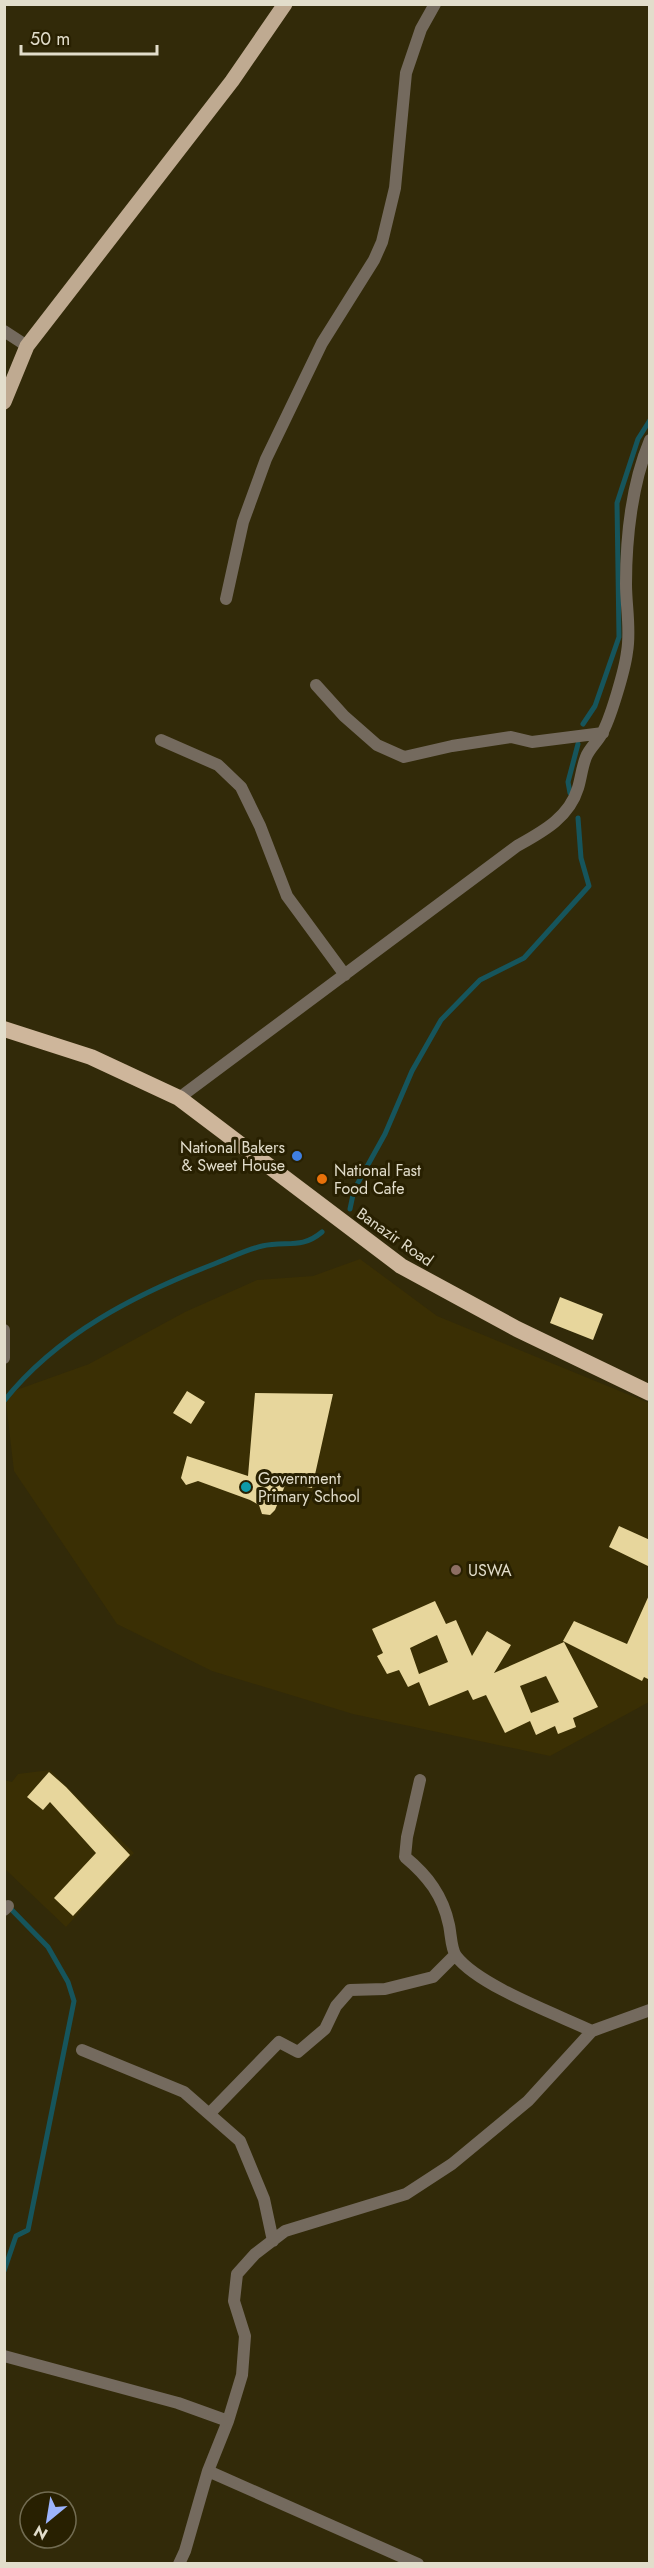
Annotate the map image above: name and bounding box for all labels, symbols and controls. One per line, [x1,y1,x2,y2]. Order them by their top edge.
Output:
scale bar [21,18,158,56]
text: 50 m [30,26,70,52]
place label: National Bakers & Sweet House [180,1136,285,1177]
marker: National Bakers & Sweet House [290,1149,304,1163]
place label: National Fast Food Cafe [334,1159,421,1200]
marker: National Fast Food Cafe [315,1172,329,1186]
street label: Banazir Road [352,1202,438,1272]
place label: Government Primary School [258,1467,360,1508]
marker: Government Primary School [239,1480,253,1494]
place label: USWA [468,1559,512,1582]
marker: USWA [449,1563,463,1577]
north arrow [18,2490,78,2550]
text: N [29,2519,52,2546]

